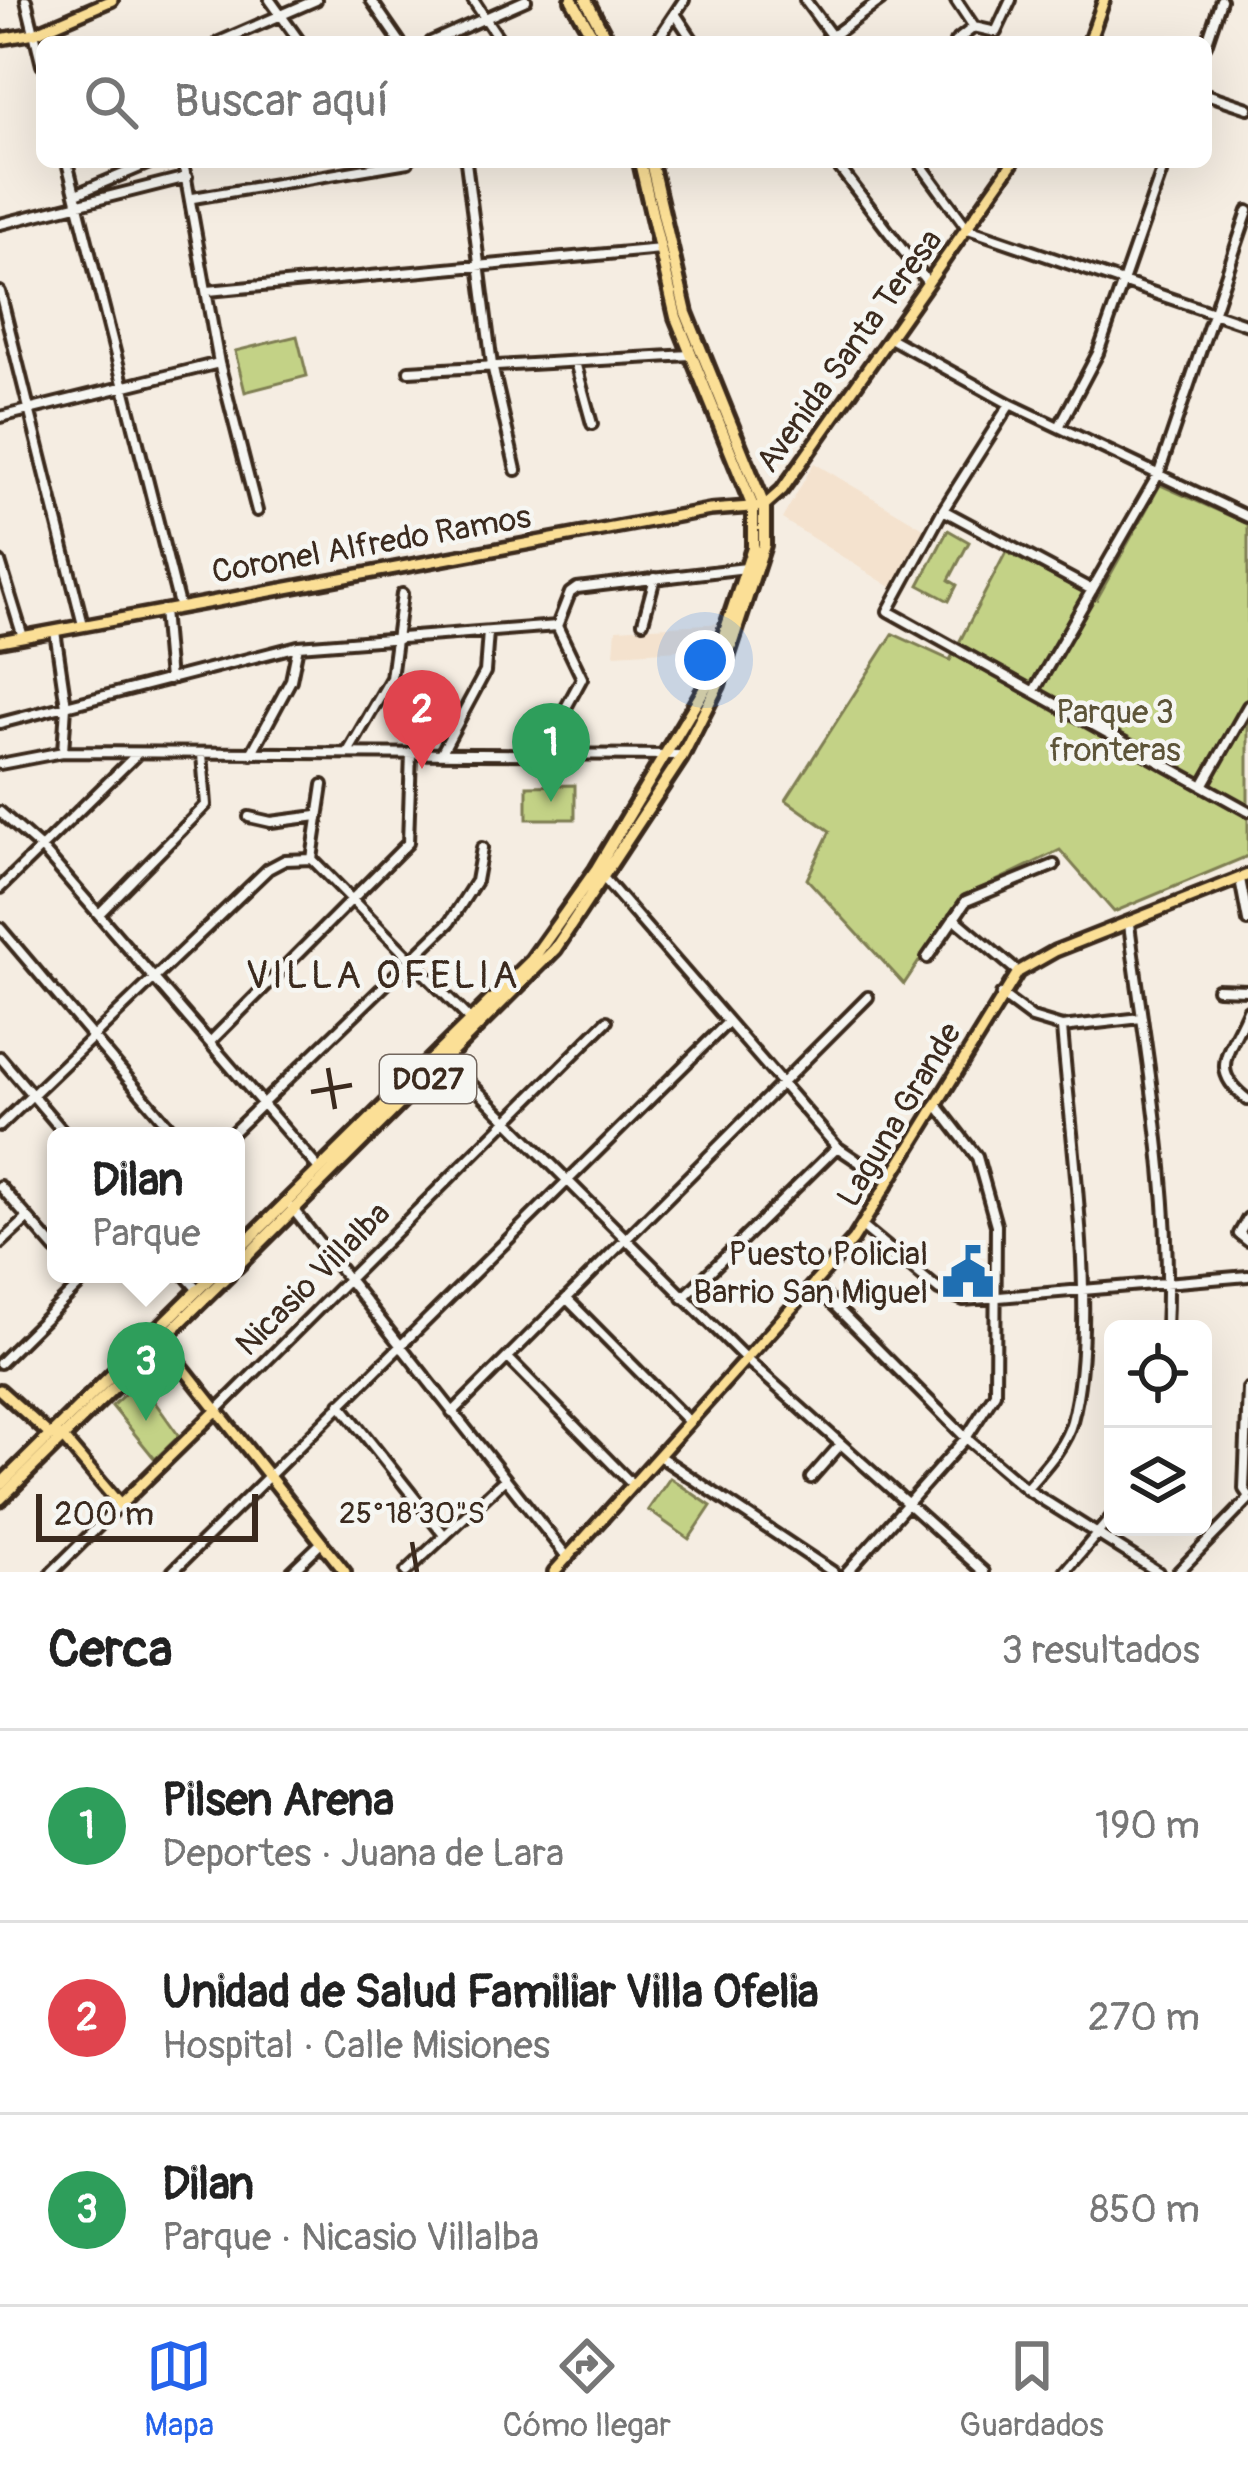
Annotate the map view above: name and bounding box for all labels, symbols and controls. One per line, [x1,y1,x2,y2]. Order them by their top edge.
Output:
search box [36,36,1212,168]
icon: search [78,69,144,135]
text: Buscar aquí [174,74,389,130]
street label: Avenida Santa Teresa [747,221,951,481]
street label: Coronel Alfredo Ramos [209,496,534,593]
your location [675,630,735,690]
pin: 2 [383,670,461,769]
park label: Parque 3 fronteras [1049,692,1181,771]
pin: 1 [512,703,590,802]
district label: VILLA OFELIA [246,951,520,1000]
street label: Laguna Grande [828,1015,970,1214]
road number: D027 [380,1055,476,1103]
popup [47,1127,245,1283]
text: Dilan [91,1153,183,1209]
street label: Nicasio Villalba [227,1193,399,1365]
text: Parque [91,1209,201,1258]
place label: Puesto Policial Barrio San Miguel [693,1234,928,1313]
public building icon: Puesto Policial Barrio San Miguel [939,1243,997,1301]
map controls [1104,1320,1212,1536]
button: locate [1104,1320,1212,1428]
pin: 3 [107,1322,185,1421]
button: layers [1104,1428,1212,1536]
scale bar [36,1488,258,1541]
text: 200 m [54,1494,154,1535]
text: 25°18'30"S [339,1495,485,1532]
text: Cerca [48,1618,172,1682]
text: 3 resultados [1001,1626,1200,1675]
text: Pilsen Arena [162,1773,394,1829]
text: 1 [79,1801,95,1850]
text: 190 m [1095,1801,1200,1850]
text: Deportes · Juana de Lara [162,1829,564,1878]
text: Unidad de Salud Familiar Villa Ofelia [162,1965,819,2021]
text: 2 [76,1993,98,2042]
text: 270 m [1088,1993,1200,2042]
text: Hospital · Calle Misiones [162,2021,550,2070]
text: Dilan [162,2157,254,2213]
text: 3 [76,2185,98,2234]
text: 850 m [1089,2185,1200,2234]
text: Parque · Nicasio Villalba [162,2213,539,2262]
tab: Mapa [144,2333,214,2446]
tab: Cómo llegar [503,2333,671,2446]
tab: Guardados [959,2333,1104,2446]

